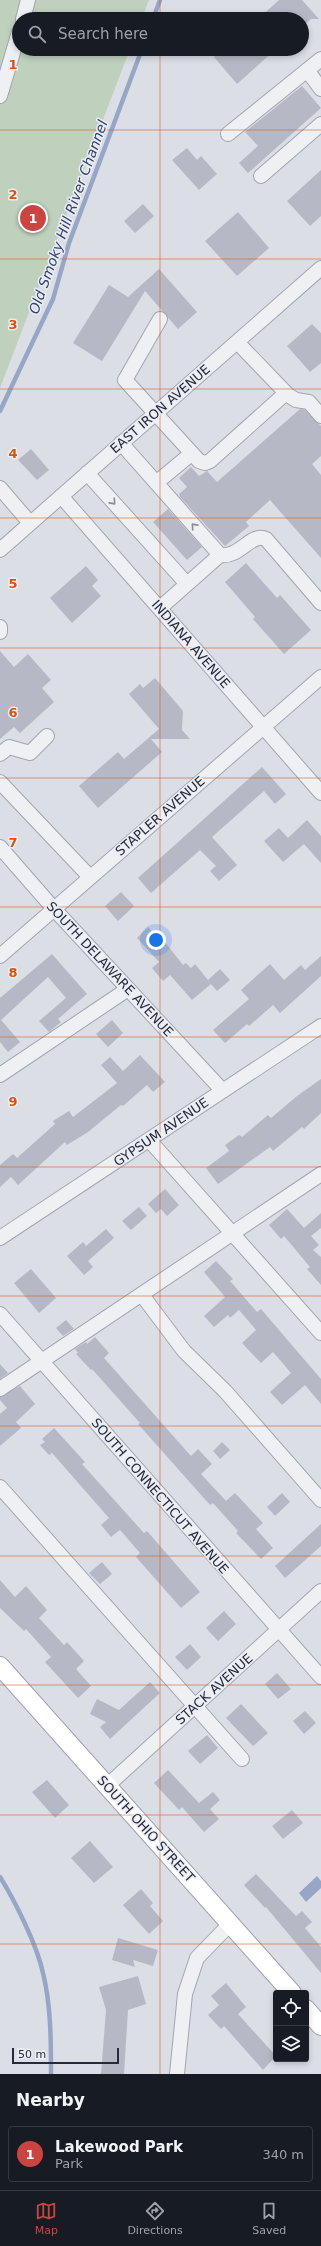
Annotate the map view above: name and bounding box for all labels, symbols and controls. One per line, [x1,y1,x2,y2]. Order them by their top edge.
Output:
search box [12,12,309,56]
icon: search [26,23,48,45]
text: Search here [58,25,148,43]
text: 1 [8,57,18,72]
water label: Old Smoky Hill River Channel [25,118,111,316]
text: 2 [8,187,18,202]
pin: 1 [20,203,46,233]
text: 3 [8,317,18,332]
street label: EAST IRON AVENUE [107,362,213,456]
text: 4 [8,446,18,461]
one-way arrow [109,497,116,504]
one-way arrow [192,523,199,530]
text: 5 [8,576,18,591]
street label: INDIANA AVENUE [149,597,233,691]
text: 6 [8,705,18,720]
street label: STAPLER AVENUE [112,773,208,859]
text: 7 [8,835,18,850]
street label: SOUTH DELAWARE AVENUE [44,898,176,1040]
your location [146,930,166,950]
text: 8 [8,965,18,980]
text: 9 [8,1094,18,1109]
street label: GYPSUM AVENUE [111,1095,211,1169]
street label: SOUTH CONNECTICUT AVENUE [88,1415,232,1577]
street label: STACK AVENUE [172,1651,256,1727]
street label: SOUTH OHIO STREET [94,1773,198,1885]
map controls [273,1990,309,2062]
button: locate [273,1990,309,2026]
button: layers [273,2026,309,2062]
scale bar [12,2046,119,2065]
text: 50 m [18,2048,46,2061]
text: Nearby [16,2090,85,2110]
text: Lakewood Park [55,2138,183,2156]
text: 1 [25,2147,35,2162]
text: 340 m [262,2147,304,2162]
text: Park [55,2156,83,2171]
tab: Map [35,2200,58,2237]
tab: Directions [127,2200,183,2237]
tab: Saved [252,2200,286,2237]

